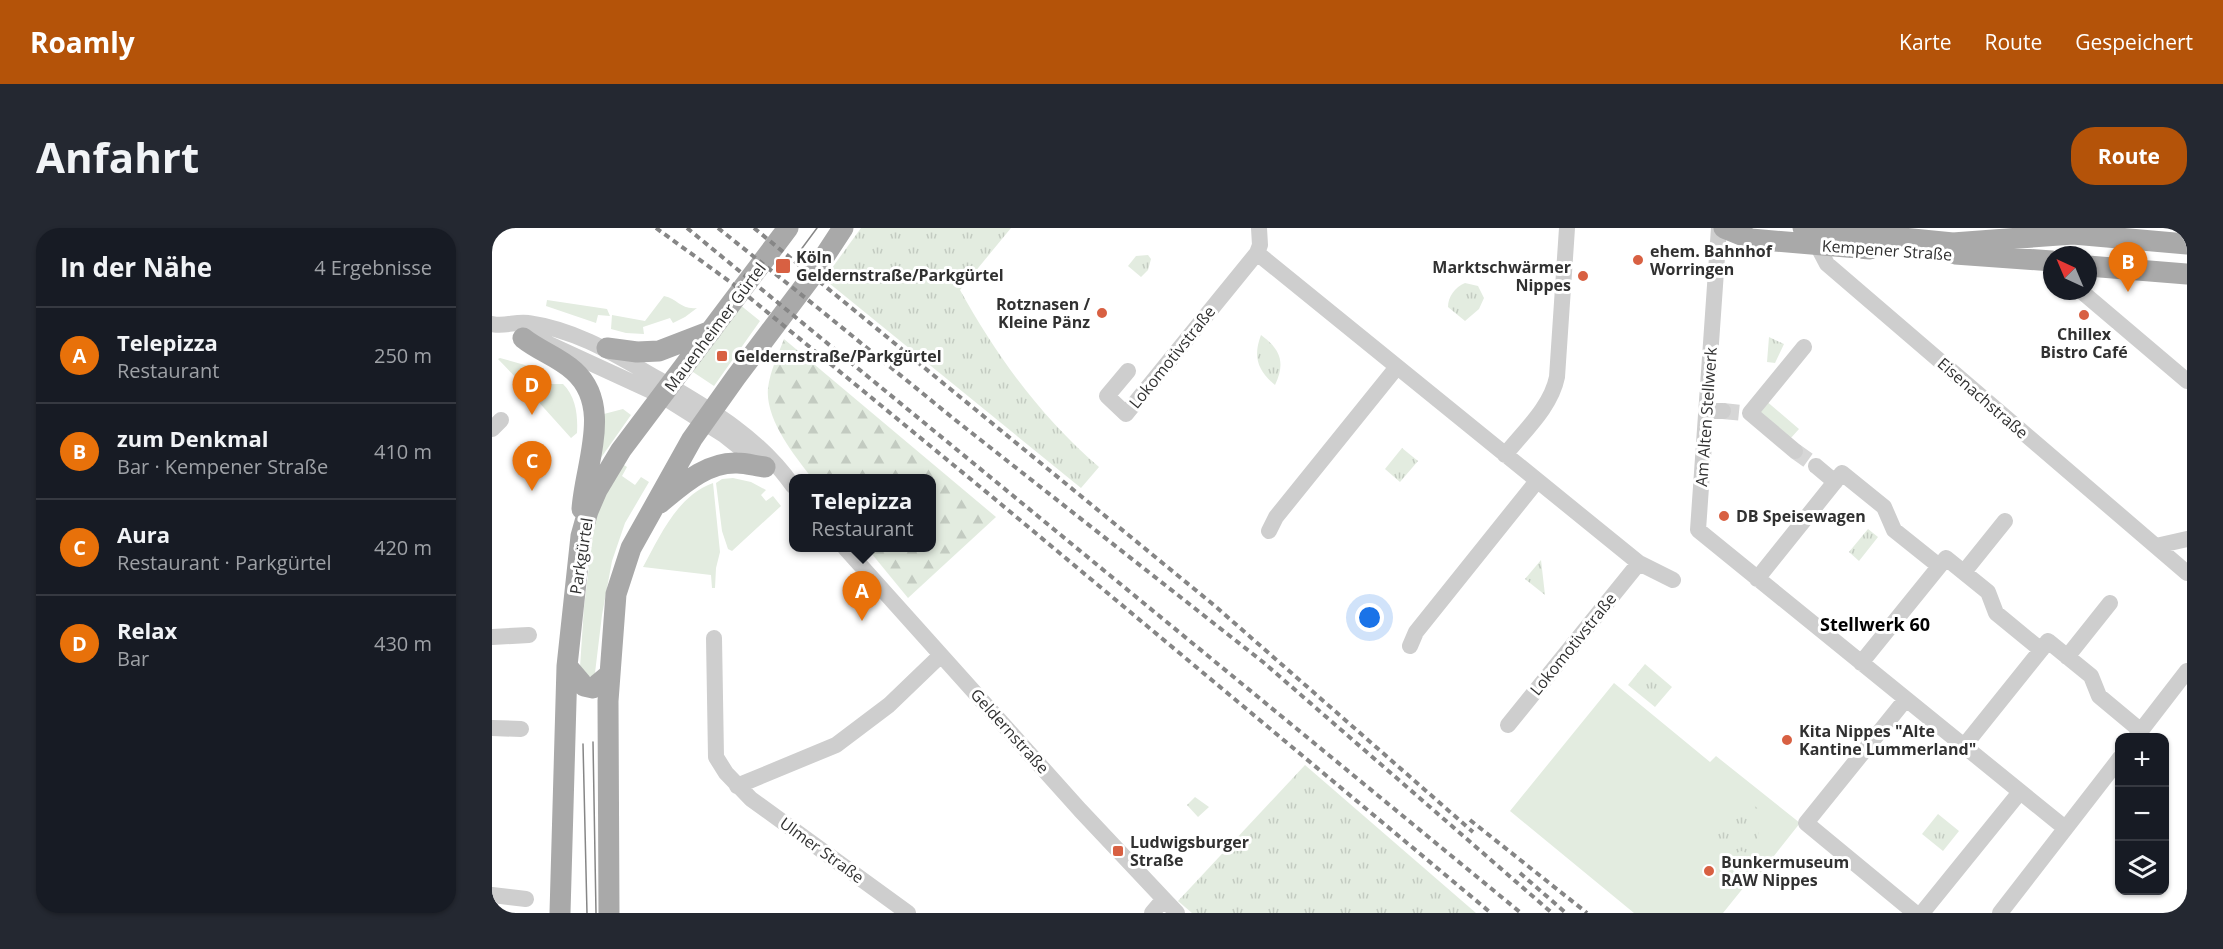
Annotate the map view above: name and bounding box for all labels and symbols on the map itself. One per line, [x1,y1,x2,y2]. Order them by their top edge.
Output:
street label: Kempener Straße [1821,234,1953,266]
place label: ehem. Bahnhof Worringen [1650,240,1773,280]
pin: B [2108,242,2148,292]
place label: Köln Geldernstraße/Parkgürtel [796,246,1004,286]
north arrow [2043,246,2097,300]
marker: ehem. Bahnhof Worringen [1631,253,1645,267]
place label: Marktschwärmer Nippes [1432,256,1571,296]
marker: Köln Geldernstraße/Parkgürtel [774,257,792,275]
street label: Mauenheimer Gürtel [659,258,771,396]
marker: Marktschwärmer Nippes [1576,269,1590,283]
place label: Rotznasen / Kleine Pänz [996,293,1090,333]
street label: Lokomotivstraße [1124,301,1220,413]
marker: Rotznasen / Kleine Pänz [1095,306,1109,320]
marker: Chillex Bistro Café [2077,308,2091,322]
place label: Chillex Bistro Café [2040,323,2128,363]
place label: Geldernstraße/Parkgürtel [734,345,942,367]
street label: Am Alten Stellwerk [1690,346,1722,487]
marker: Geldernstraße/Parkgürtel [715,349,729,363]
street label: Eisenachstraße [1933,352,2033,444]
pin: D [512,366,552,415]
pin: C [512,442,552,491]
place label: DB Speisewagen [1736,505,1866,527]
marker: DB Speisewagen [1717,509,1731,523]
street label: Parkgürtel [564,516,598,596]
pin: A [842,572,881,621]
street label: Lokomotivstraße [1525,588,1621,700]
your location [1355,603,1384,632]
district label: Stellwerk 60 [1820,612,1930,636]
street label: Geldernstraße [966,684,1054,778]
place label: Kita Nippes "Alte Kantine Lummerland" [1799,720,1976,760]
marker: Kita Nippes "Alte Kantine Lummerland" [1780,733,1794,747]
street label: Ulmer Straße [775,812,869,888]
place label: Ludwigsburger Straße [1130,831,1249,871]
marker: Ludwigsburger Straße [1111,844,1125,858]
place label: Bunkermuseum RAW Nippes [1721,851,1849,891]
marker: Bunkermuseum RAW Nippes [1702,864,1716,878]

